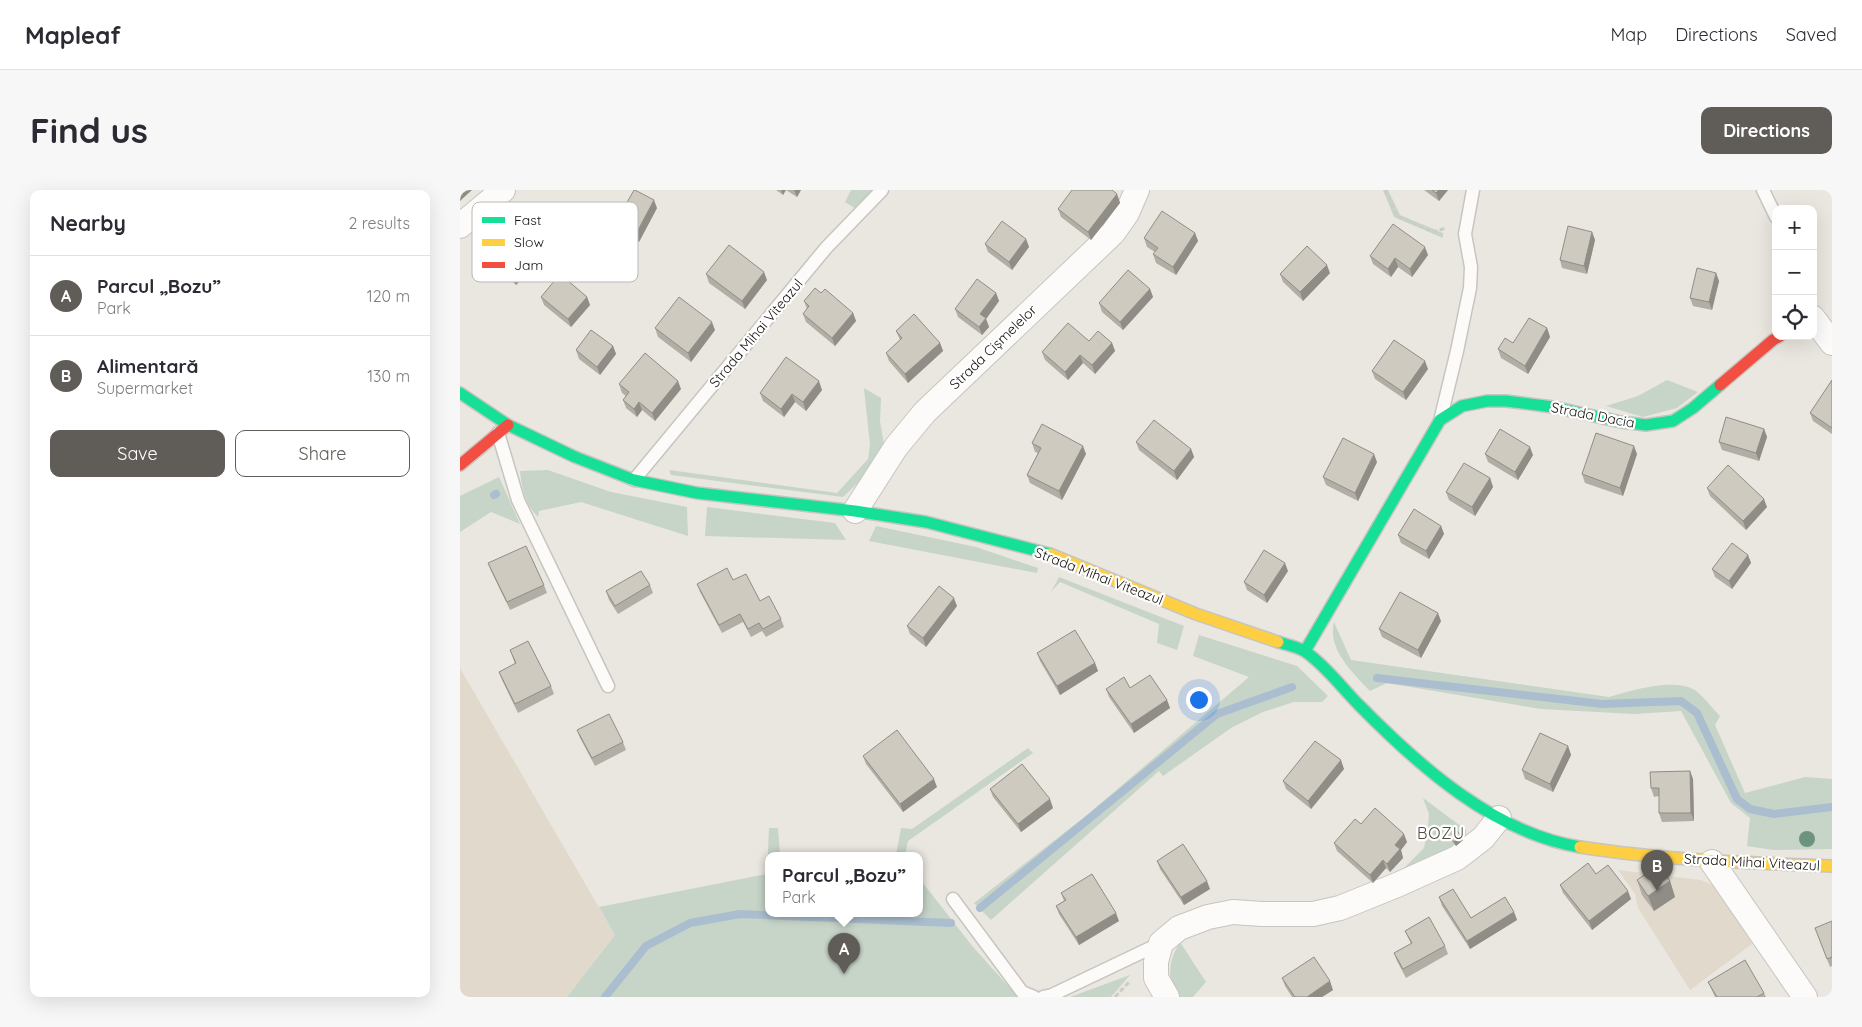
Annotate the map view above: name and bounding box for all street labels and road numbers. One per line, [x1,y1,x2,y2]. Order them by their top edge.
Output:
street label: Strada Mihai Viteazul [705,275,807,391]
street label: Strada Cișmelelor [946,300,1041,393]
street label: Strada Dacia [1550,398,1636,432]
street label: Strada Mihai Viteazul [1032,543,1166,609]
street label: Strada Mihai Viteazul [1683,849,1821,875]

